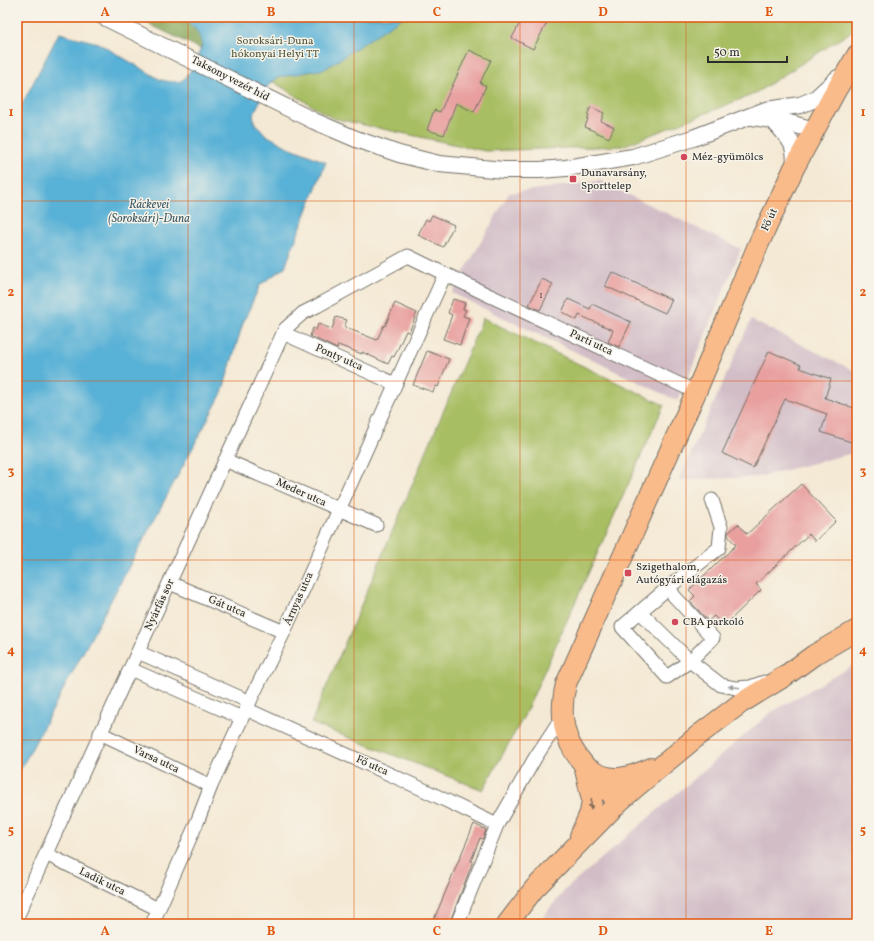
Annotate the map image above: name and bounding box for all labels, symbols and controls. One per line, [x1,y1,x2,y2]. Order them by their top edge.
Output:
text: A [100,4,110,22]
text: B [267,4,276,22]
text: C [433,4,441,22]
text: D [598,4,608,22]
text: E [765,4,773,22]
park label: Soroksári-Duna hókonyai Helyi TT [231,34,319,62]
scale bar [708,38,787,64]
text: 50 m [714,45,740,61]
street label: Taksony vezér híd [188,53,272,105]
text: 1 [8,104,14,122]
text: 1 [860,104,866,122]
place label: Méz-gyümölcs [692,150,764,165]
marker: Méz-gyümölcs [679,152,689,162]
place label: Dunavarsány, Sporttelep [581,166,647,194]
marker: Dunavarsány, Sporttelep [568,174,578,184]
water label: Ráckevei (Soroksári)-Duna [108,197,190,227]
street label: Fő út [758,206,782,234]
text: 2 [8,284,15,302]
text: 2 [860,284,867,302]
house number: 1 [539,289,543,302]
street label: Parti utca [567,326,616,360]
street label: Ponty utca [313,341,366,375]
text: 3 [8,463,15,481]
text: 3 [860,463,867,481]
street label: Meder utca [273,475,329,511]
place label: Szigethalom, Autógyári elágazás [636,560,728,588]
marker: Szigethalom, Autógyári elágazás [623,568,633,578]
street label: Árnyas utca [281,569,318,628]
street label: Nyárfás sor [141,576,179,633]
street label: Gát utca [206,592,249,622]
place label: CBA parkoló [683,615,744,630]
marker: CBA parkoló [670,617,680,627]
text: 4 [7,642,15,660]
text: 4 [859,642,867,660]
one-way arrow [727,684,740,690]
street label: Varsa utca [130,743,182,777]
street label: Fő utca [353,752,391,780]
one-way arrow [587,797,594,810]
text: 5 [8,822,14,840]
text: 5 [860,822,866,840]
street label: Ladik utca [76,864,128,900]
text: A [100,923,110,941]
text: B [267,923,276,941]
text: C [433,923,441,941]
text: D [598,923,608,941]
text: E [765,923,773,941]

